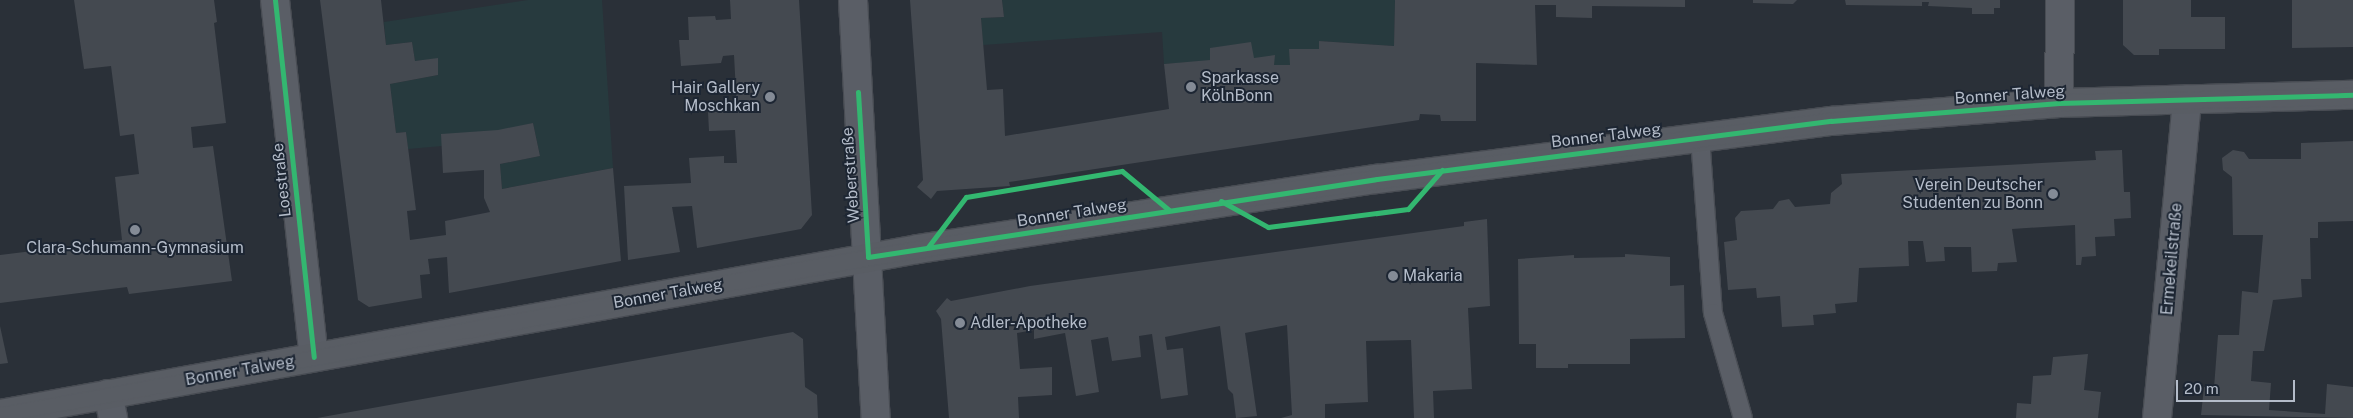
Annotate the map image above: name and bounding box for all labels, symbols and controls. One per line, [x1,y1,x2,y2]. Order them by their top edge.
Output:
place label: Sparkasse KölnBonn [1201,68,1279,106]
place label: Hair Gallery Moschkan [671,78,760,116]
marker: Sparkasse KölnBonn [1185,81,1197,93]
street label: Bonner Talweg [1954,82,2066,108]
marker: Hair Gallery Moschkan [764,91,776,103]
street label: Bonner Talweg [1550,120,1662,152]
street label: Weberstraße [838,127,864,223]
street label: Loestraße [269,142,295,218]
place label: Verein Deutscher Studenten zu Bonn [1902,175,2043,213]
marker: Verein Deutscher Studenten zu Bonn [2047,188,2059,200]
street label: Bonner Talweg [1016,195,1128,231]
street label: Ermekeilstraße [2158,202,2186,316]
marker: Clara-Schumann-Gymnasium [129,224,141,236]
place label: Clara-Schumann-Gymnasium [26,238,244,258]
place label: Makaria [1403,266,1463,286]
marker: Makaria [1387,270,1399,282]
street label: Bonner Talweg [612,275,724,313]
place label: Adler-Apotheke [970,313,1087,333]
marker: Adler-Apotheke [954,317,966,329]
street label: Bonner Talweg [184,352,296,390]
scale bar [2178,370,2297,402]
text: 20 m [2184,380,2219,397]

